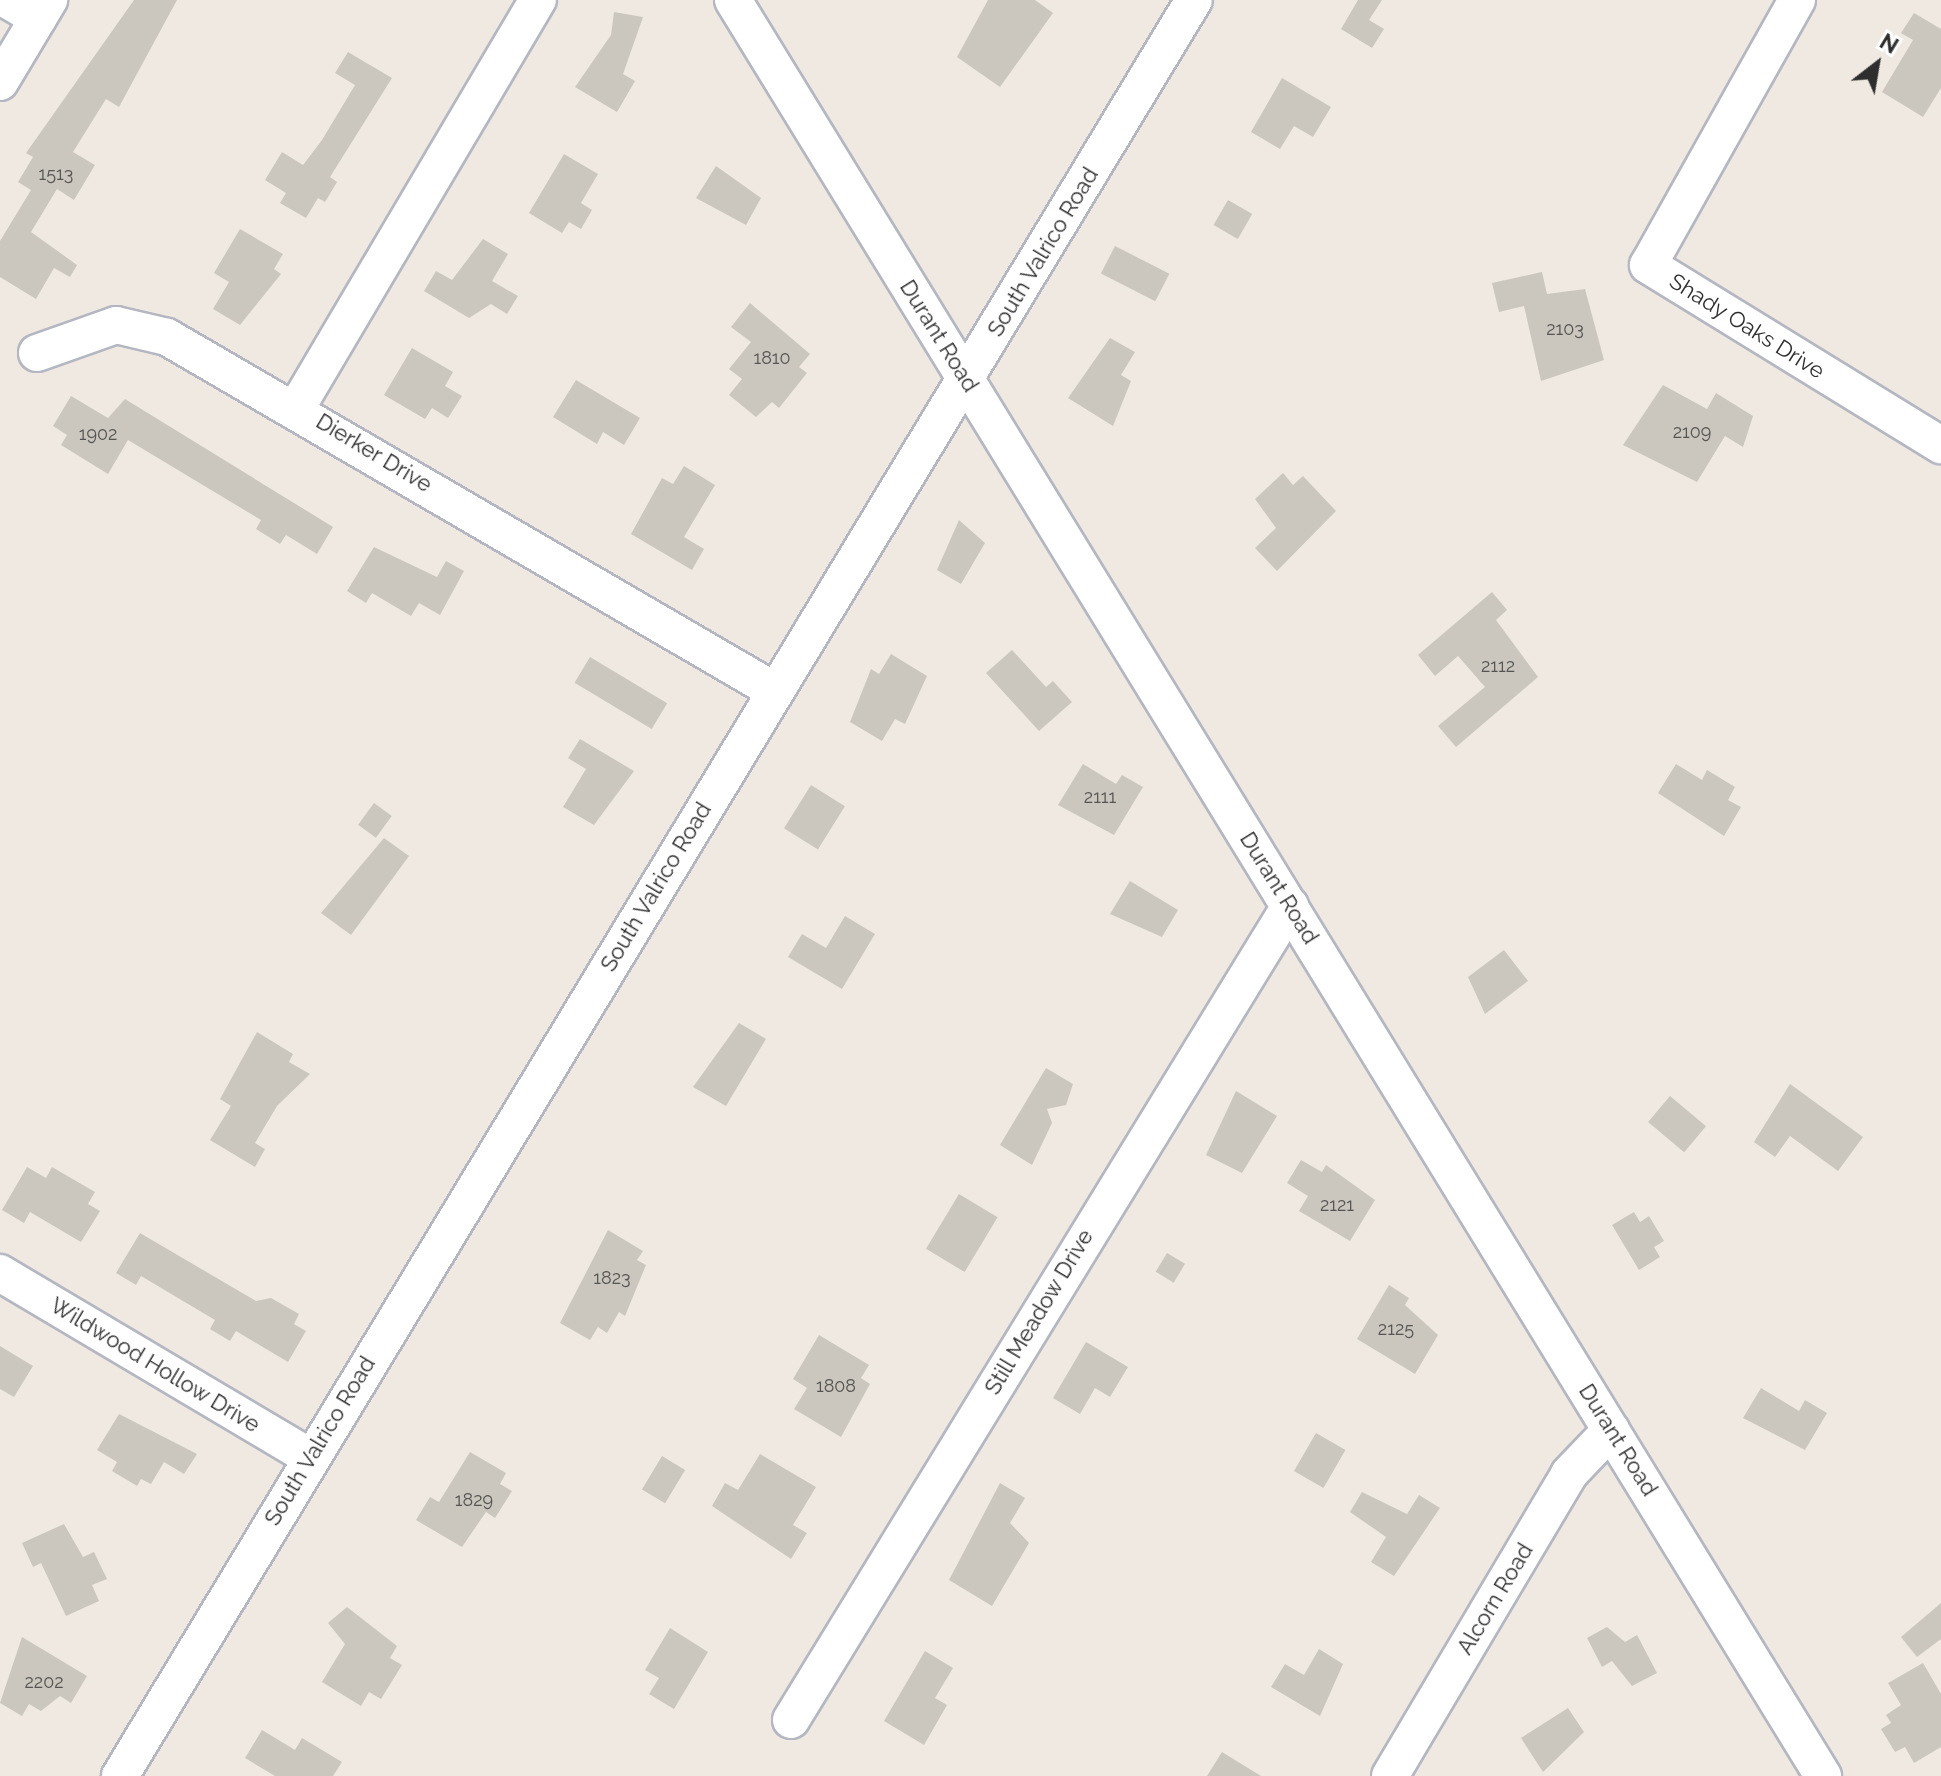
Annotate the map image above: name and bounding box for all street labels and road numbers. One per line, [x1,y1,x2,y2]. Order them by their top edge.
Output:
street label: South Valrico Road [982,162,1104,342]
street label: Shady Oaks Drive [1664,268,1830,384]
street label: Durant Road [894,275,984,397]
street label: Dierker Drive [311,408,437,498]
street label: South Valrico Road [595,797,717,977]
street label: Durant Road [1234,827,1324,949]
street label: Still Meadow Drive [979,1224,1099,1400]
street label: Wildwood Hollow Drive [45,1292,265,1438]
street label: South Valrico Road [259,1351,381,1531]
street label: Durant Road [1573,1379,1663,1501]
street label: Alcorn Road [1452,1539,1538,1659]

